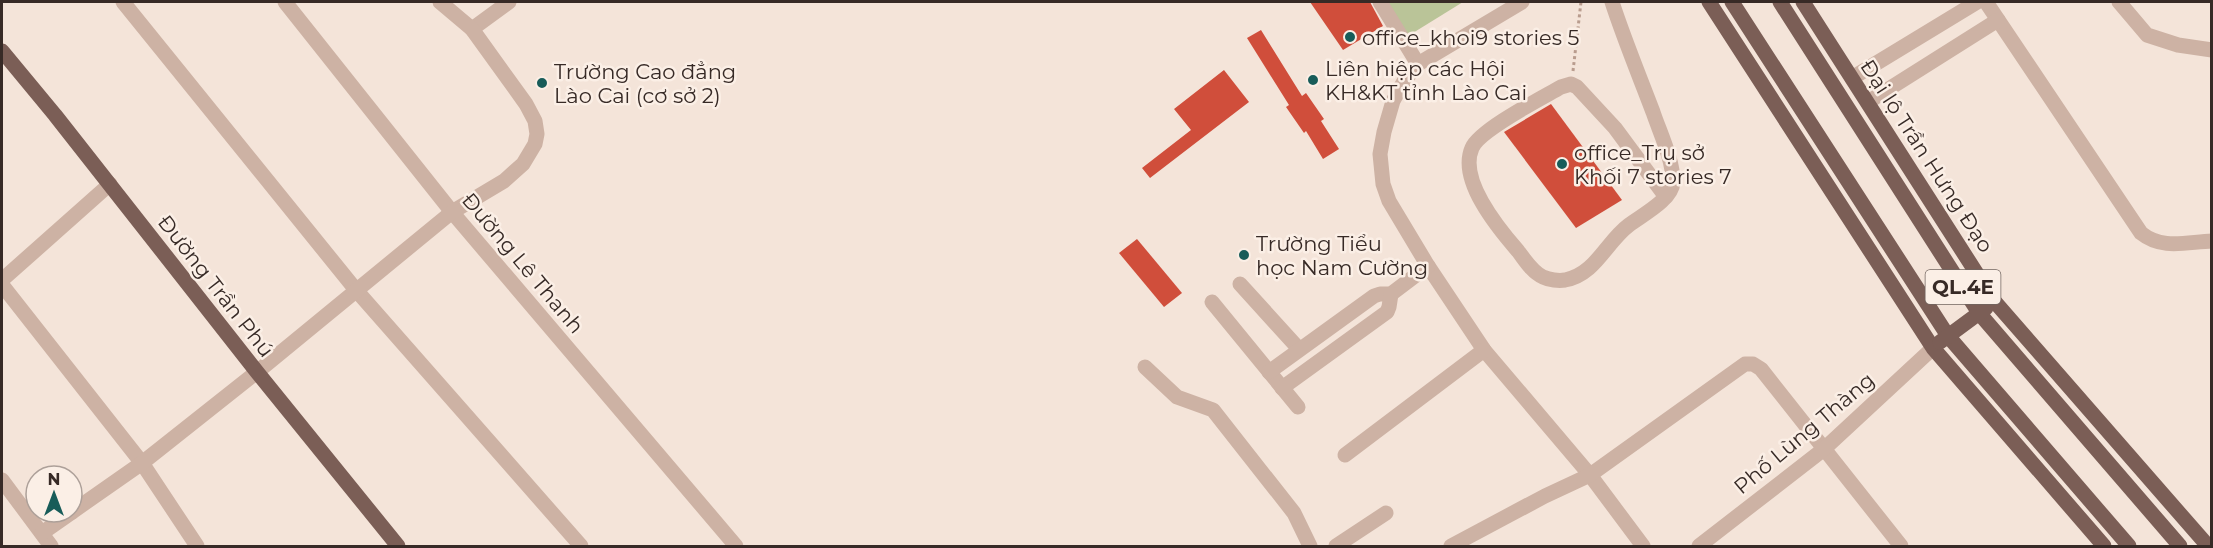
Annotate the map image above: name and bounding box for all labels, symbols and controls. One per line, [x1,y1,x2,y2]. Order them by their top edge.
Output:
place label: office_khoi9 stories 5 [1362,25,1580,50]
marker: office_khoi9 stories 5 [1343,30,1357,44]
street label: Đại lộ Trần Hưng Đạo [1855,55,1999,257]
place label: Liên hiệp các Hội KH&KT tỉnh Lào Cai [1325,56,1527,105]
place label: Trường Cao đẳng Lào Cai (cơ sở 2) [554,59,736,108]
marker: Liên hiệp các Hội KH&KT tỉnh Lào Cai [1306,73,1320,87]
marker: Trường Cao đẳng Lào Cai (cơ sở 2) [535,76,549,90]
place label: office_Trụ sở Khối 7 stories 7 [1574,140,1732,189]
marker: office_Trụ sở Khối 7 stories 7 [1555,157,1569,171]
street label: Đường Lê Thanh [457,188,589,338]
street label: Đường Trần Phú [153,210,279,362]
place label: Trường Tiểu học Nam Cường [1256,231,1428,280]
marker: Trường Tiểu học Nam Cường [1237,248,1251,262]
road number: QL.4E [1926,270,2000,304]
street label: Phố Lùng Thàng [1729,367,1879,499]
north arrow [24,464,84,524]
text: N [48,470,60,489]

